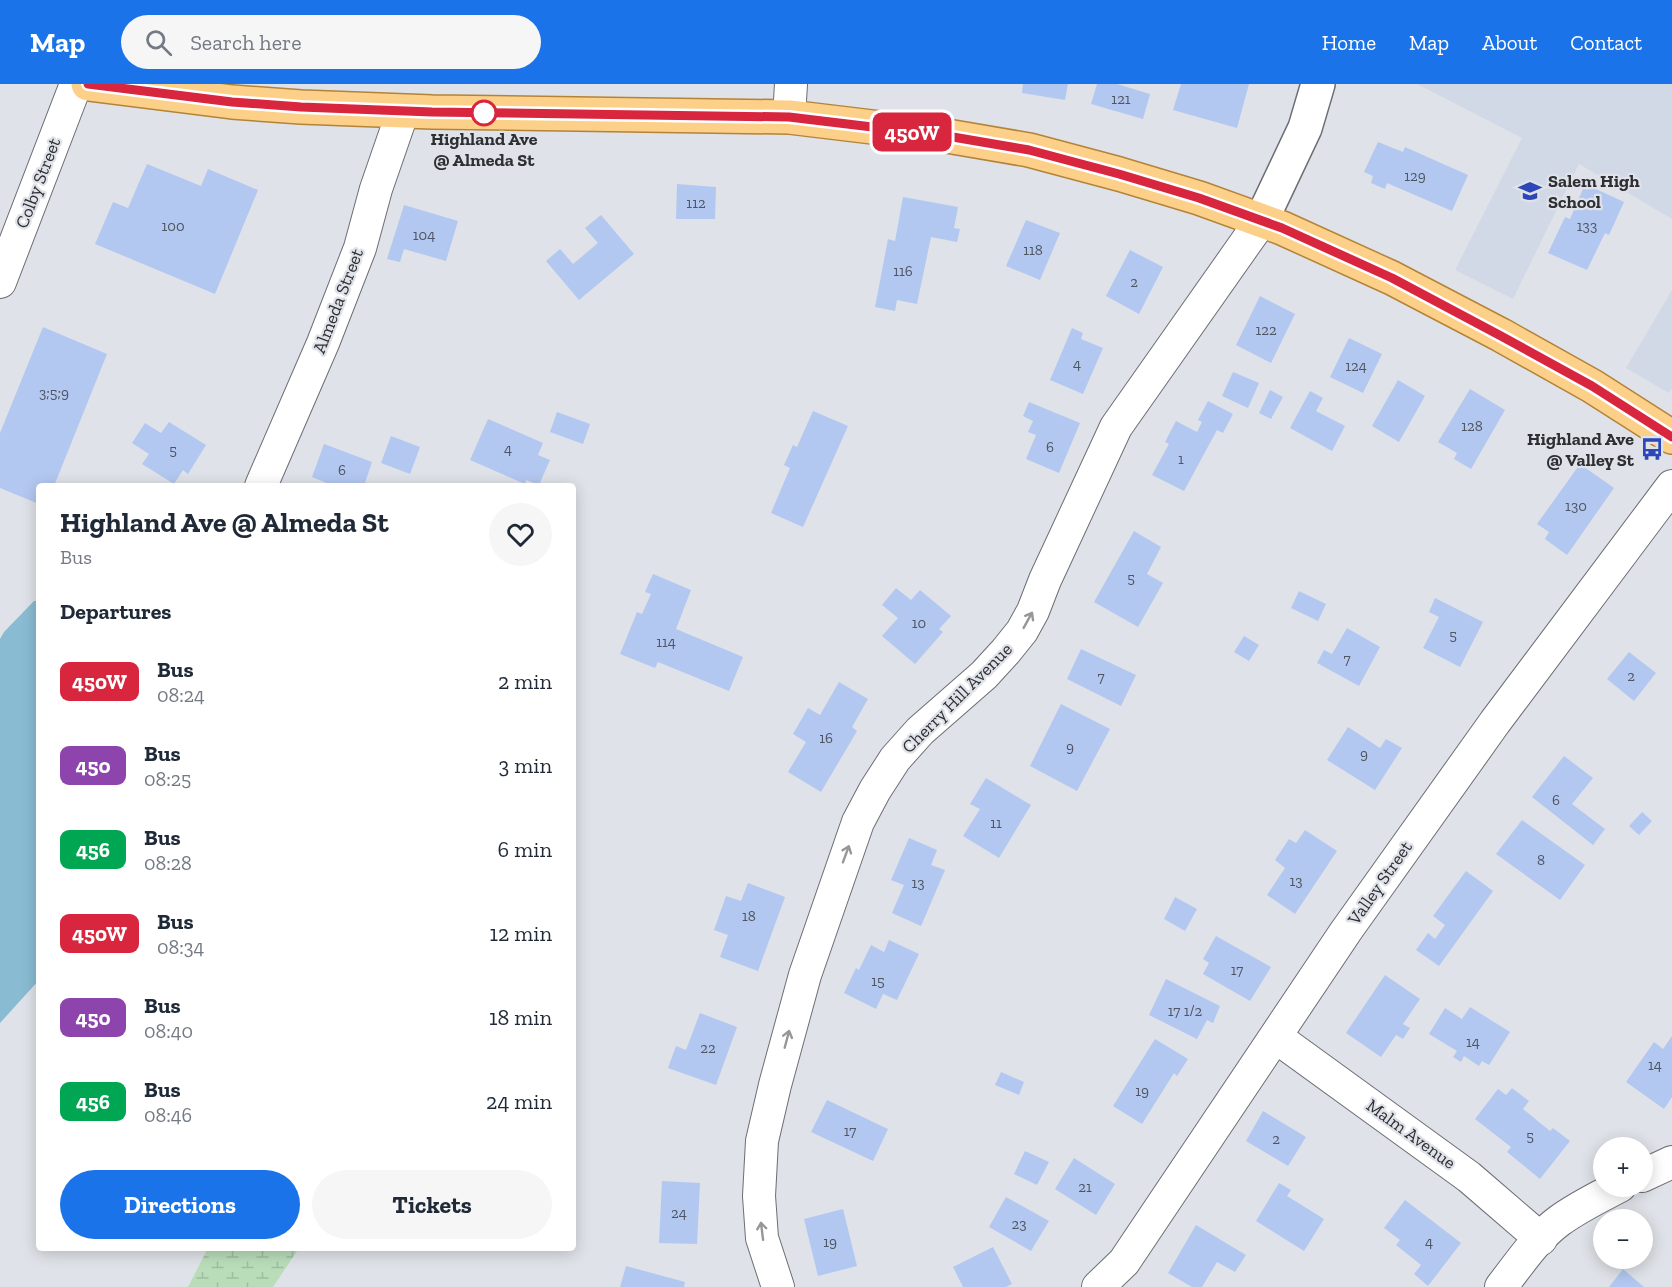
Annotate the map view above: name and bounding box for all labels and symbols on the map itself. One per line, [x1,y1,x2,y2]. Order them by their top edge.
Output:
house number: 121 [1111,90,1131,108]
marker: Highland Ave @ Almeda St [471,100,497,126]
line badge: 450W [870,112,954,152]
place label: Highland Ave @ Almeda St [430,128,538,171]
street label: Colby Street [11,134,65,231]
house number: 129 [1404,167,1426,185]
place label: Salem High School [1548,170,1640,213]
school or university icon: Salem High School [1517,178,1543,204]
house number: 112 [686,194,706,212]
house number: 100 [161,217,185,235]
house number: 133 [1577,217,1597,235]
house number: 104 [413,226,435,244]
house number: 118 [1023,241,1043,259]
street label: Almeda Street [308,245,368,357]
house number: 116 [893,262,913,280]
house number: 2 [1130,273,1138,291]
house number: 122 [1255,321,1277,339]
house number: 4 [1073,355,1081,373]
house number: 124 [1345,357,1367,375]
house number: 3;5;9 [39,384,69,402]
house number: 128 [1461,417,1483,435]
place label: Highland Ave @ Valley St [1527,428,1635,471]
bus stop icon: Highland Ave @ Valley St [1639,436,1665,462]
house number: 6 [1046,438,1054,456]
house number: 4 [504,440,512,458]
house number: 5 [169,441,177,459]
house number: 1 [1178,450,1184,468]
house number: 6 [338,461,346,479]
house number: 130 [1565,497,1587,515]
house number: 5 [1127,569,1135,587]
one-way arrow [1022,612,1034,629]
house number: 10 [912,614,926,632]
house number: 5 [1449,626,1457,644]
house number: 114 [656,633,676,651]
street label: Cherry Hill Avenue [897,638,1017,758]
house number: 7 [1343,650,1351,668]
house number: 2 [1627,667,1635,685]
house number: 7 [1097,668,1105,686]
house number: 16 [819,729,833,747]
house number: 9 [1066,738,1074,756]
house number: 9 [1360,745,1368,763]
house number: 6 [1552,791,1560,809]
house number: 11 [990,814,1002,832]
street label: Valley Street [1343,837,1417,930]
one-way arrow [842,845,853,863]
house number: 8 [1537,851,1545,869]
house number: 13 [1289,872,1303,890]
house number: 13 [911,874,925,892]
house number: 18 [742,907,756,925]
house number: 17 [1231,961,1243,979]
house number: 15 [871,972,885,990]
house number: 17 1/2 [1168,1002,1202,1020]
one-way arrow [782,1030,794,1049]
house number: 14 [1466,1033,1480,1051]
house number: 22 [700,1039,716,1057]
house number: 14 [1648,1056,1662,1074]
house number: 19 [1135,1082,1149,1100]
street label: Malm Avenue [1362,1094,1460,1174]
house number: 17 [844,1122,856,1140]
house number: 5 [1526,1127,1534,1145]
house number: 2 [1272,1130,1280,1148]
house number: 21 [1078,1178,1092,1196]
house number: 24 [671,1204,687,1222]
house number: 23 [1011,1215,1027,1233]
one-way arrow [756,1221,767,1241]
house number: 19 [823,1233,837,1251]
house number: 4 [1425,1233,1433,1251]

